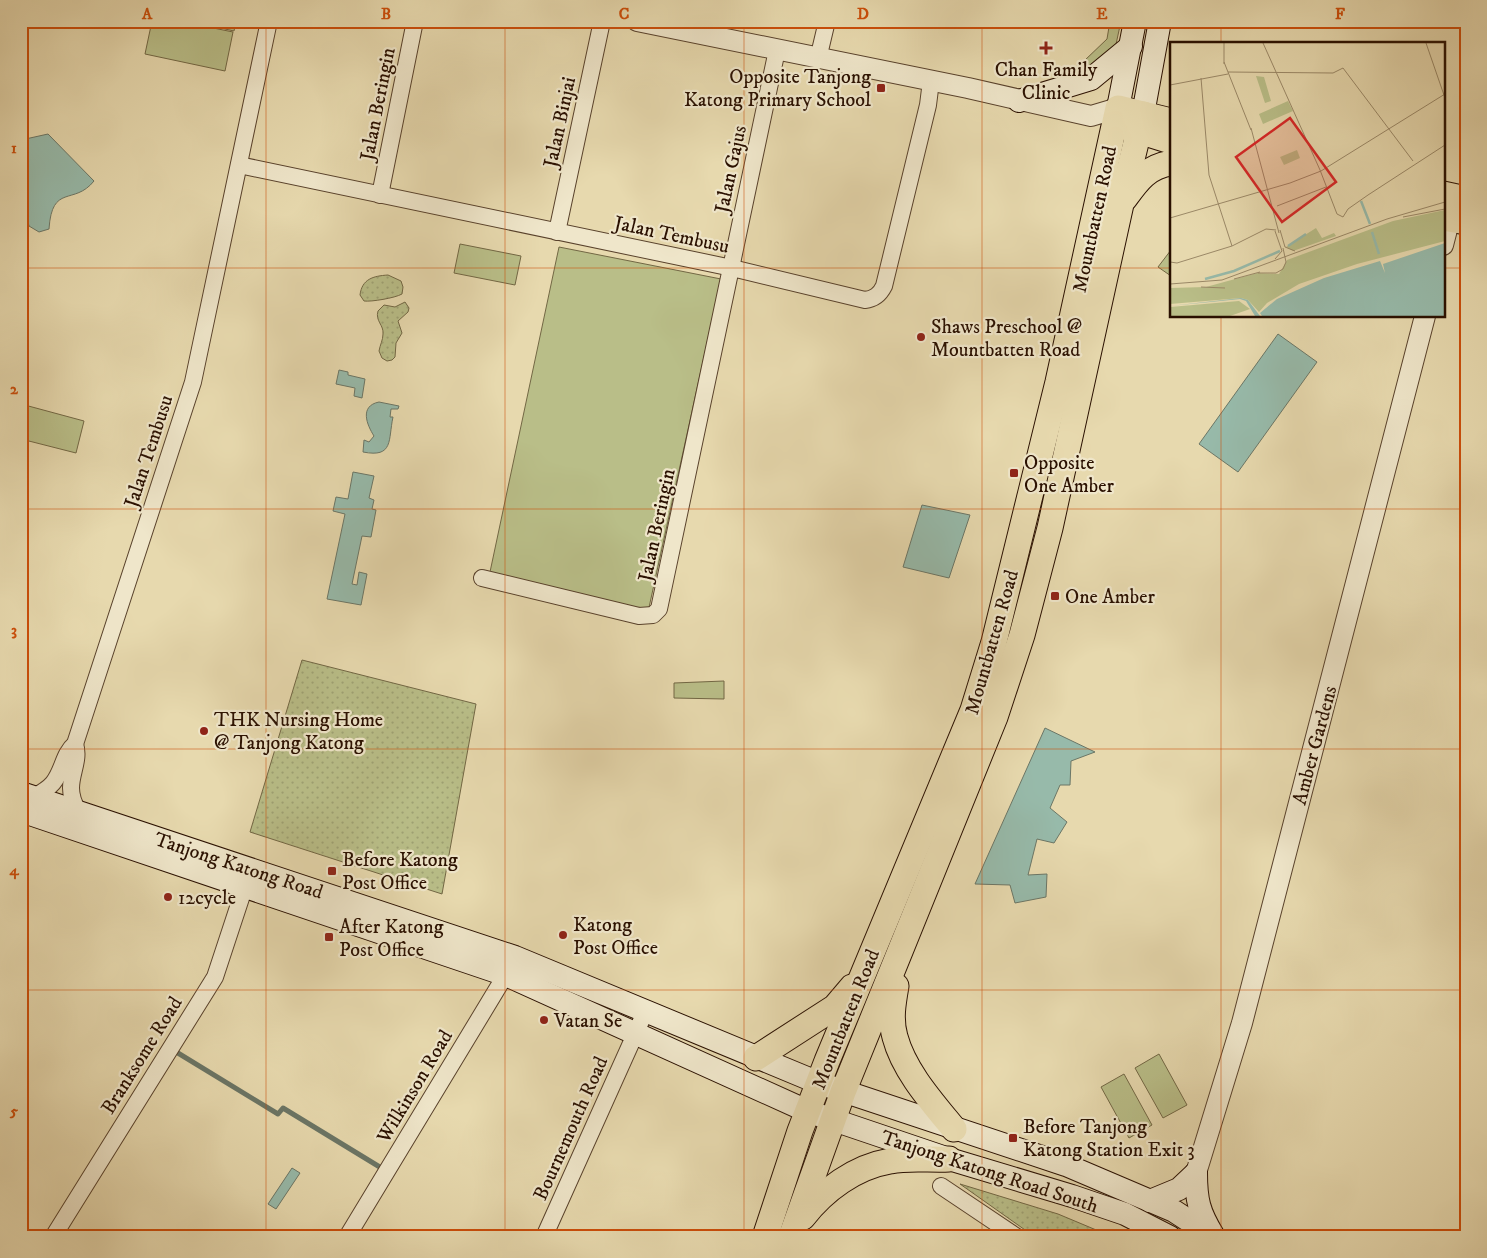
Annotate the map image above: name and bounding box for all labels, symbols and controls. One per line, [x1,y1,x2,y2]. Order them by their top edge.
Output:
text: A [141,4,153,24]
text: B [381,4,391,24]
text: C [619,4,629,24]
text: D [857,4,869,24]
text: E [1096,4,1108,24]
text: F [1335,4,1345,24]
marker: Chan Family Clinic [1039,41,1053,55]
inset map [1170,42,1444,318]
street label: Jalan Beringin [355,45,402,165]
place label: Chan Family Clinic [995,58,1098,106]
place label: Opposite Tanjong Katong Primary School [684,65,871,113]
street label: Jalan Binjai [538,75,582,172]
marker: Opposite Tanjong Katong Primary School [875,82,887,94]
street label: Jalan Gajus [710,123,753,217]
text: 1 [11,138,17,158]
street label: Mountbatten Road [1068,144,1123,295]
street label: Jalan Tembusu [610,211,732,260]
place label: Shaws Preschool @ Mountbatten Road [931,315,1082,363]
marker: Shaws Preschool @ Mountbatten Road [915,331,927,343]
text: 2 [10,379,19,399]
street label: Jalan Tembusu [119,392,179,513]
place label: Opposite One Amber [1024,451,1114,499]
street label: Jalan Beringin [633,466,682,586]
marker: Opposite One Amber [1008,467,1020,479]
street label: Mountbatten Road [960,567,1025,718]
place label: One Amber [1065,585,1155,610]
marker: One Amber [1049,590,1061,602]
text: 3 [11,620,17,640]
street label: Amber Gardens [1288,683,1343,808]
place label: THK Nursing Home @ Tanjong Katong [214,708,383,756]
marker: THK Nursing Home @ Tanjong Katong [198,725,210,737]
street label: Tanjong Katong Road [151,827,326,905]
place label: Before Katong Post Office [342,848,458,896]
text: 4 [8,860,19,880]
marker: Before Katong Post Office [326,865,338,877]
place label: 12cycle [178,886,236,911]
marker: 12cycle [162,891,174,903]
place label: Katong Post Office [573,913,658,961]
place label: After Katong Post Office [339,915,444,963]
marker: Katong Post Office [557,929,569,941]
marker: After Katong Post Office [323,931,335,943]
street label: Mountbatten Road [807,946,886,1093]
street label: Branksome Road [96,992,188,1119]
place label: Vatan Se [553,1009,622,1034]
marker: Vatan Se [538,1014,550,1026]
street label: Wilkinson Road [371,1026,459,1149]
street label: Bournemouth Road [528,1053,614,1205]
text: 5 [9,1101,18,1121]
place label: Before Tanjong Katong Station Exit 3 [1023,1115,1195,1163]
street label: Tanjong Katong Road South [878,1125,1102,1220]
marker: Before Tanjong Katong Station Exit 3 [1007,1132,1019,1144]

